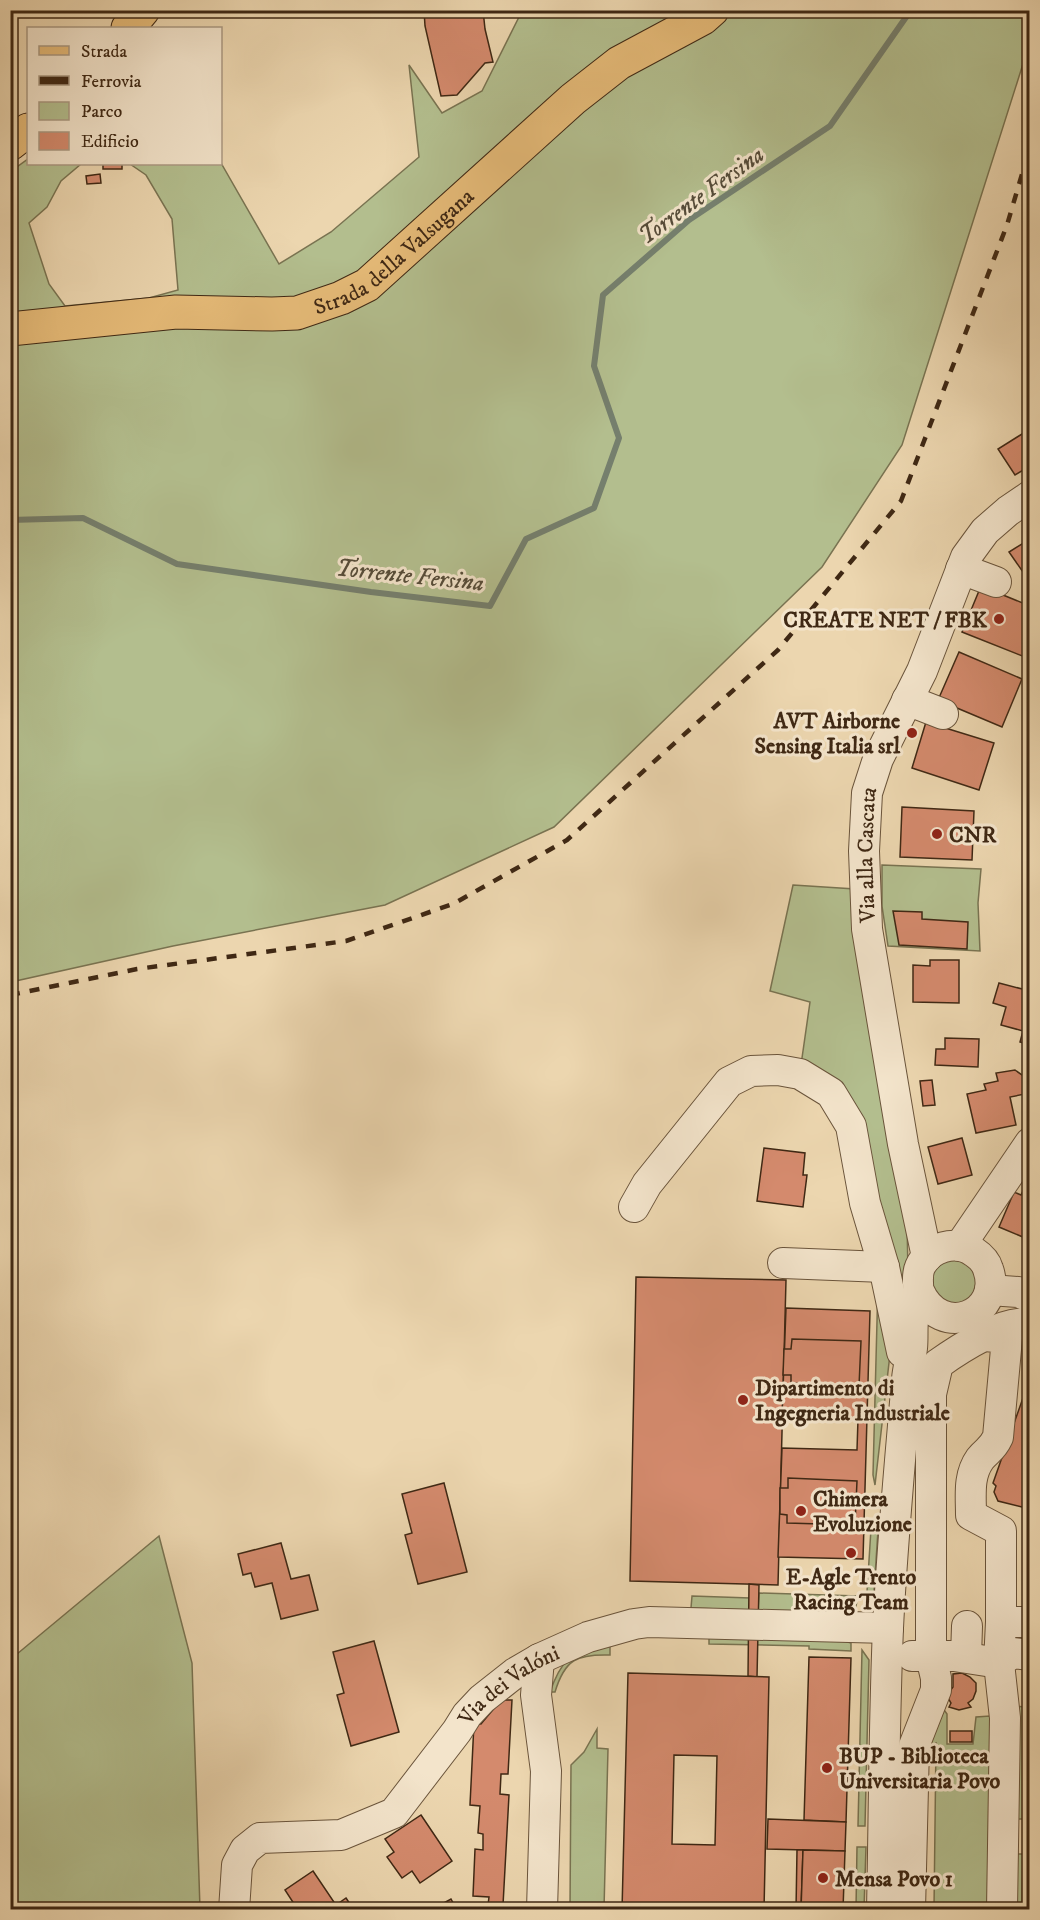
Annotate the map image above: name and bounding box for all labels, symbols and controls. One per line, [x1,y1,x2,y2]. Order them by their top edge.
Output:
legend [27,27,222,165]
text: Strada [81,41,128,63]
text: Ferrovia [81,71,142,93]
text: Parco [81,101,122,123]
text: Edificio [81,131,139,153]
water label: Torrente Fersina [633,140,770,252]
street label: Strada della Valsugana [310,183,480,321]
water label: Torrente Fersina [335,553,485,599]
place label: CREATE NET / FBK [783,607,988,634]
marker: CREATE NET / FBK [992,612,1006,626]
place label: AVT Airborne Sensing Italia srl [754,708,900,760]
marker: AVT Airborne Sensing Italia srl [905,726,919,740]
street label: Via alla Cascata [852,782,884,924]
place label: CNR [949,822,997,849]
marker: CNR [930,827,944,841]
place label: Dipartimento di Ingegneria Industriale [755,1375,950,1427]
marker: Dipartimento di Ingegneria Industriale [736,1393,750,1407]
place label: Chimera Evoluzione [813,1486,912,1538]
marker: Chimera Evoluzione [794,1504,808,1518]
marker: E-Agle Trento Racing Team [844,1546,858,1560]
place label: E-Agle Trento Racing Team [786,1564,916,1616]
street label: Via dei Valóni [452,1640,564,1731]
place label: BUP - Biblioteca Universitaria Povo [839,1743,1000,1795]
marker: BUP - Biblioteca Universitaria Povo [820,1761,834,1775]
place label: Mensa Povo 1 [835,1866,953,1893]
marker: Mensa Povo 1 [816,1871,830,1885]

